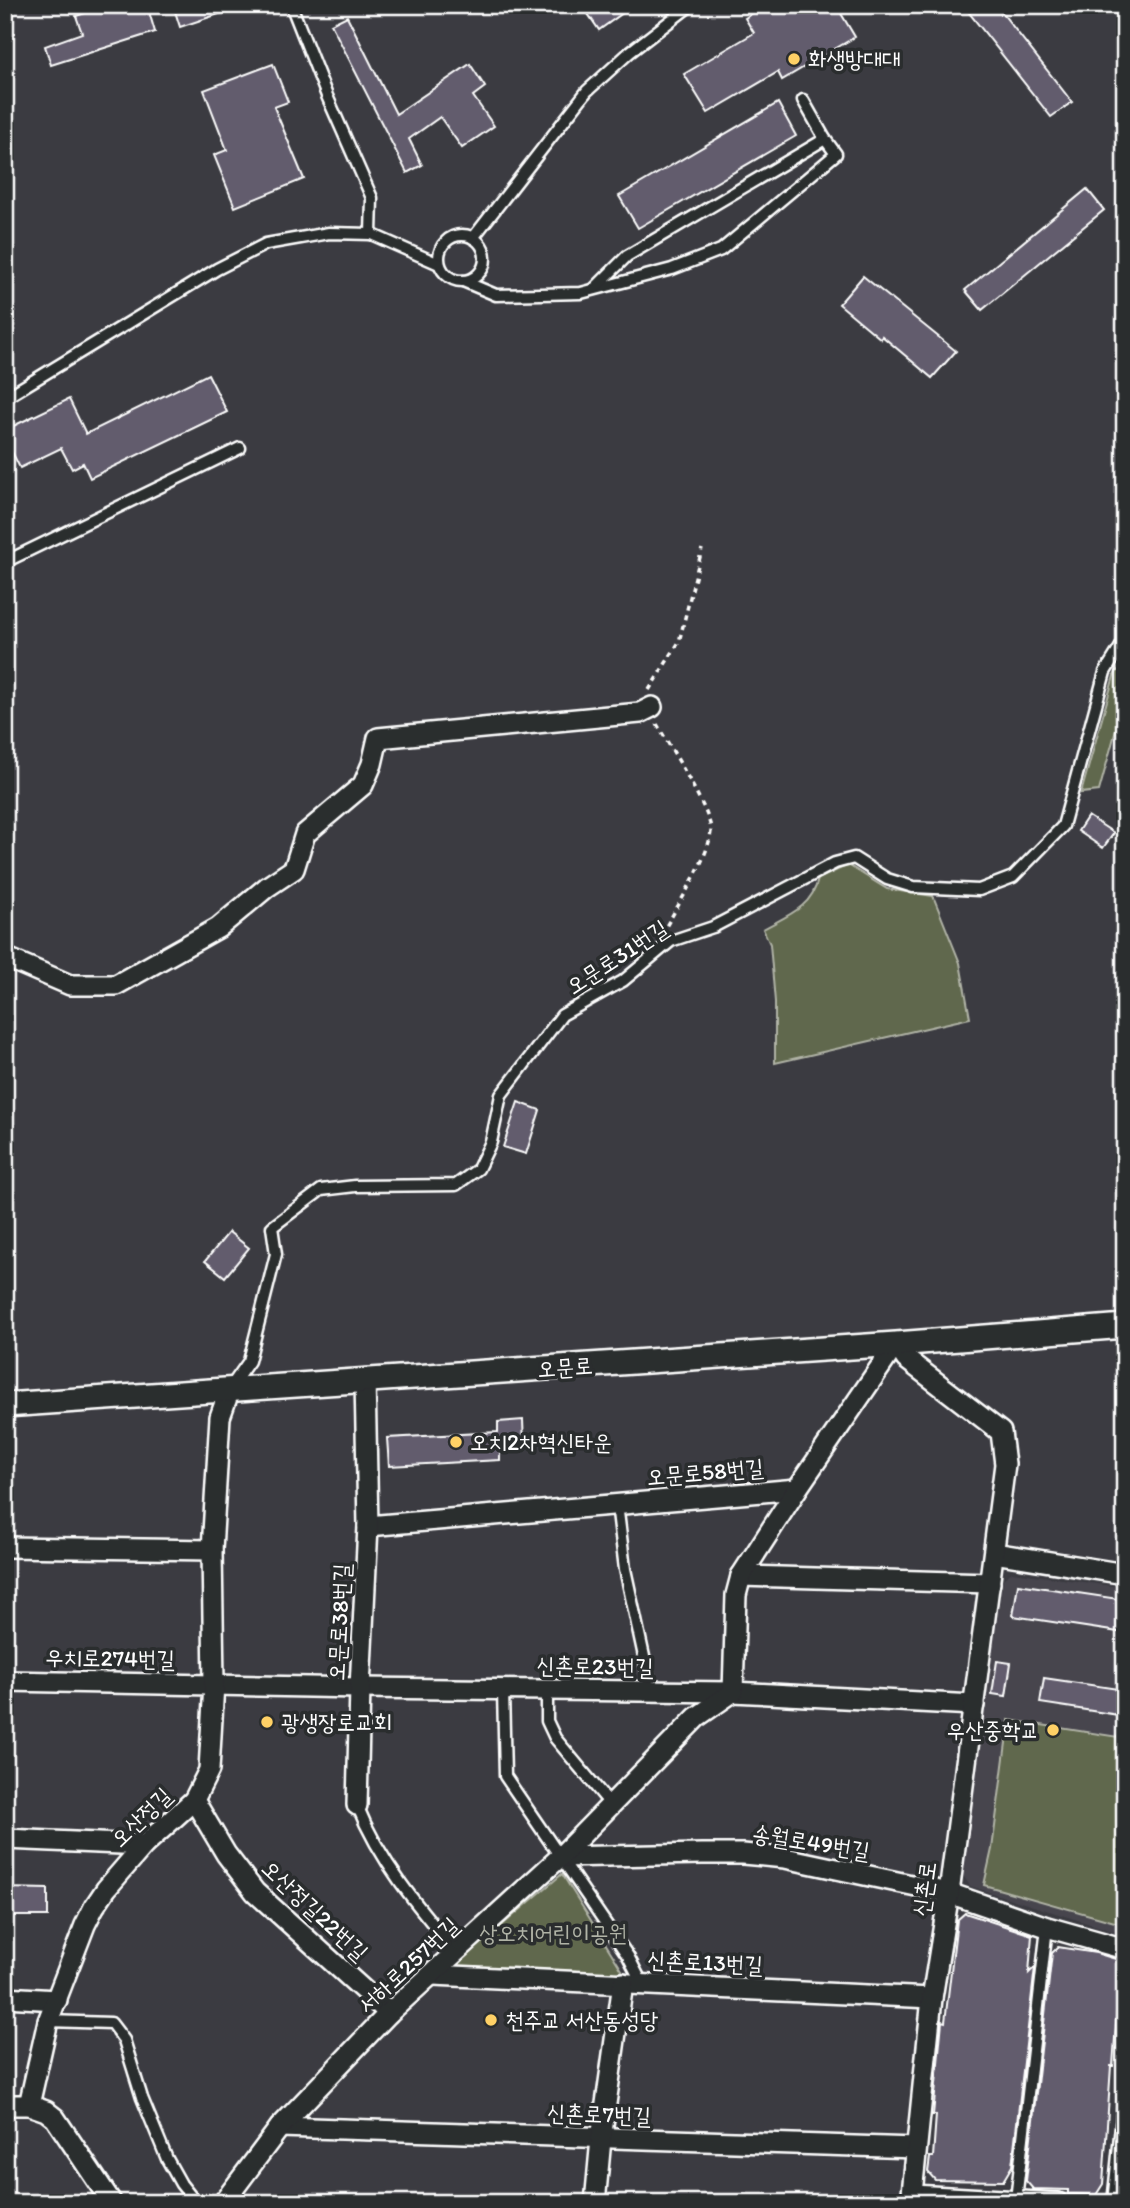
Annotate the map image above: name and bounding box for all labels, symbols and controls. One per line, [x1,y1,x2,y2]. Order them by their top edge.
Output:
place label: 화생방대대 [808,45,901,73]
marker: 화생방대대 [786,51,802,67]
street label: 오문로31번길 [561,914,673,1000]
street label: 오문로 [536,1351,594,1383]
place label: 오치2차혁신타운 [470,1428,612,1456]
marker: 오치2차혁신타운 [448,1434,464,1450]
street label: 오문로58번길 [645,1453,765,1491]
street label: 오문로38번길 [322,1563,356,1681]
street label: 우치로274번길 [45,1643,175,1673]
street label: 신촌로23번길 [536,1651,654,1681]
place label: 광생장로교회 [281,1708,392,1736]
marker: 광생장로교회 [259,1714,275,1730]
place label: 우산중학교 [946,1716,1039,1744]
marker: 우산중학교 [1045,1722,1061,1738]
street label: 오산정길 [105,1781,177,1853]
street label: 송월로49번길 [750,1819,872,1865]
street label: 오산정길22번길 [256,1854,374,1966]
street label: 신촌로 [906,1860,942,1918]
street label: 서하로257번길 [352,1911,464,2019]
park label: 상오치어린이공원 [479,1919,627,1947]
street label: 신촌로13번길 [646,1945,764,1979]
place label: 천주교 서산동성당 [505,2006,659,2034]
marker: 천주교 서산동성당 [483,2012,499,2028]
street label: 신촌로7번길 [547,2098,651,2130]

